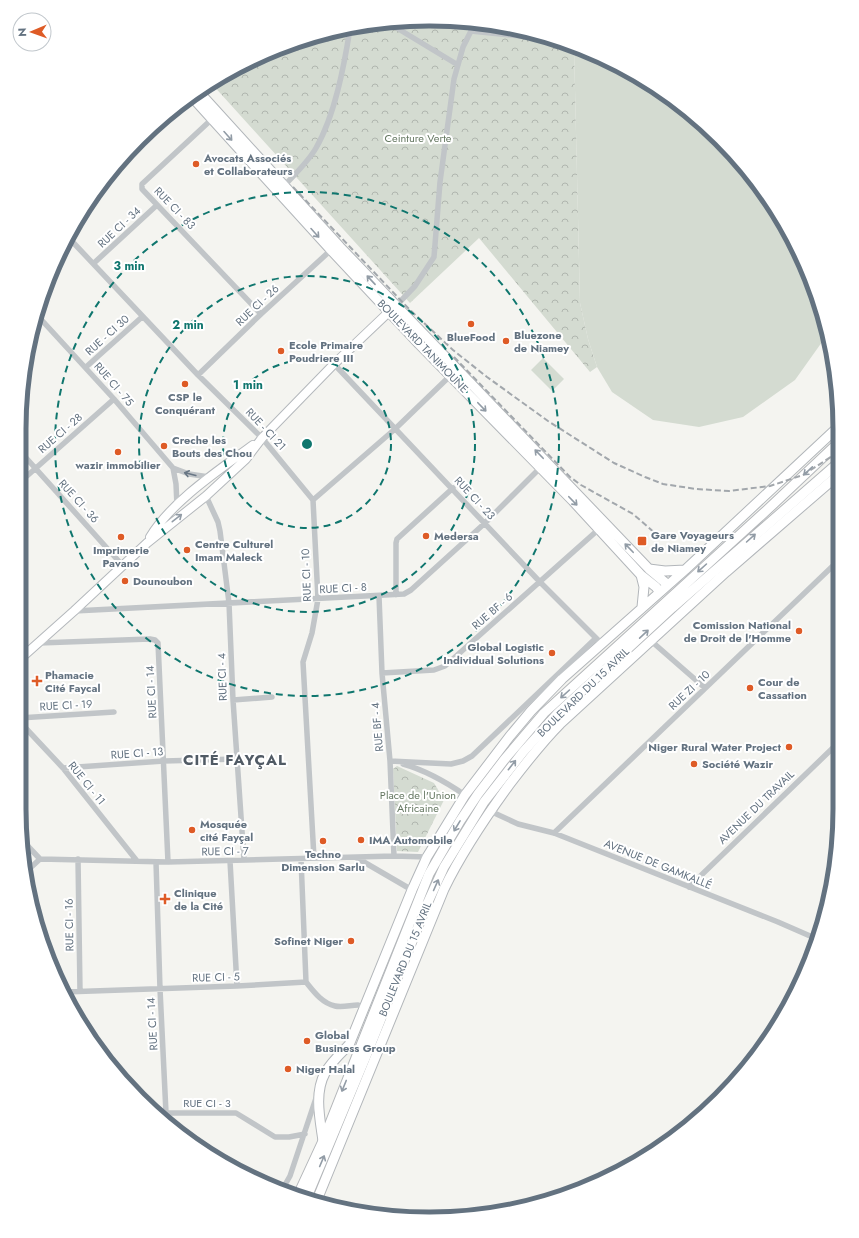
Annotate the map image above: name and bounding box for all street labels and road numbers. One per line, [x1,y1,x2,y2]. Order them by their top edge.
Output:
street label: RUE CI - 83 [151,183,199,233]
street label: RUE CI - 34 [94,202,145,251]
street label: RUE CI - 26 [232,281,282,329]
street label: BOULEVARD TANIMOUNE [374,296,472,396]
street label: RUE - CI 30 [82,311,133,359]
street label: RUE CI - 75 [90,359,138,409]
street label: RUE - CI 21 [242,404,290,454]
street label: RUE CI - 28 [34,409,86,457]
street label: RUE CI - 23 [451,473,499,523]
street label: RUE CI - 36 [55,476,103,526]
street label: RUE CI - 10 [297,548,315,602]
street label: RUE CI - 8 [319,579,367,597]
street label: RUE BF - 6 [468,589,516,633]
street label: BOULEVARD DU 15 AVRIL [533,644,633,740]
street label: RUE CI - 4 [213,652,231,701]
street label: RUE CI - 14 [142,665,160,719]
street label: RUE ZI - 10 [665,666,714,713]
street label: RUE CI - 19 [39,696,93,714]
street label: RUE BF - 4 [367,701,387,752]
street label: RUE CI - 13 [110,743,164,763]
street label: RUE CI - 11 [65,758,109,808]
street label: AVENUE DU TRAVAIL [714,766,798,848]
street label: AVENUE DE GAMKALLÉ [602,835,714,893]
street label: RUE CI - 7 [201,843,249,859]
street label: RUE CI - 16 [61,898,77,952]
street label: BOULEVARD DU 15 AVRIL [375,899,435,1019]
street label: RUE CI - 5 [192,968,240,986]
street label: RUE CI - 14 [143,997,161,1051]
street label: RUE CI - 3 [183,1095,231,1111]

